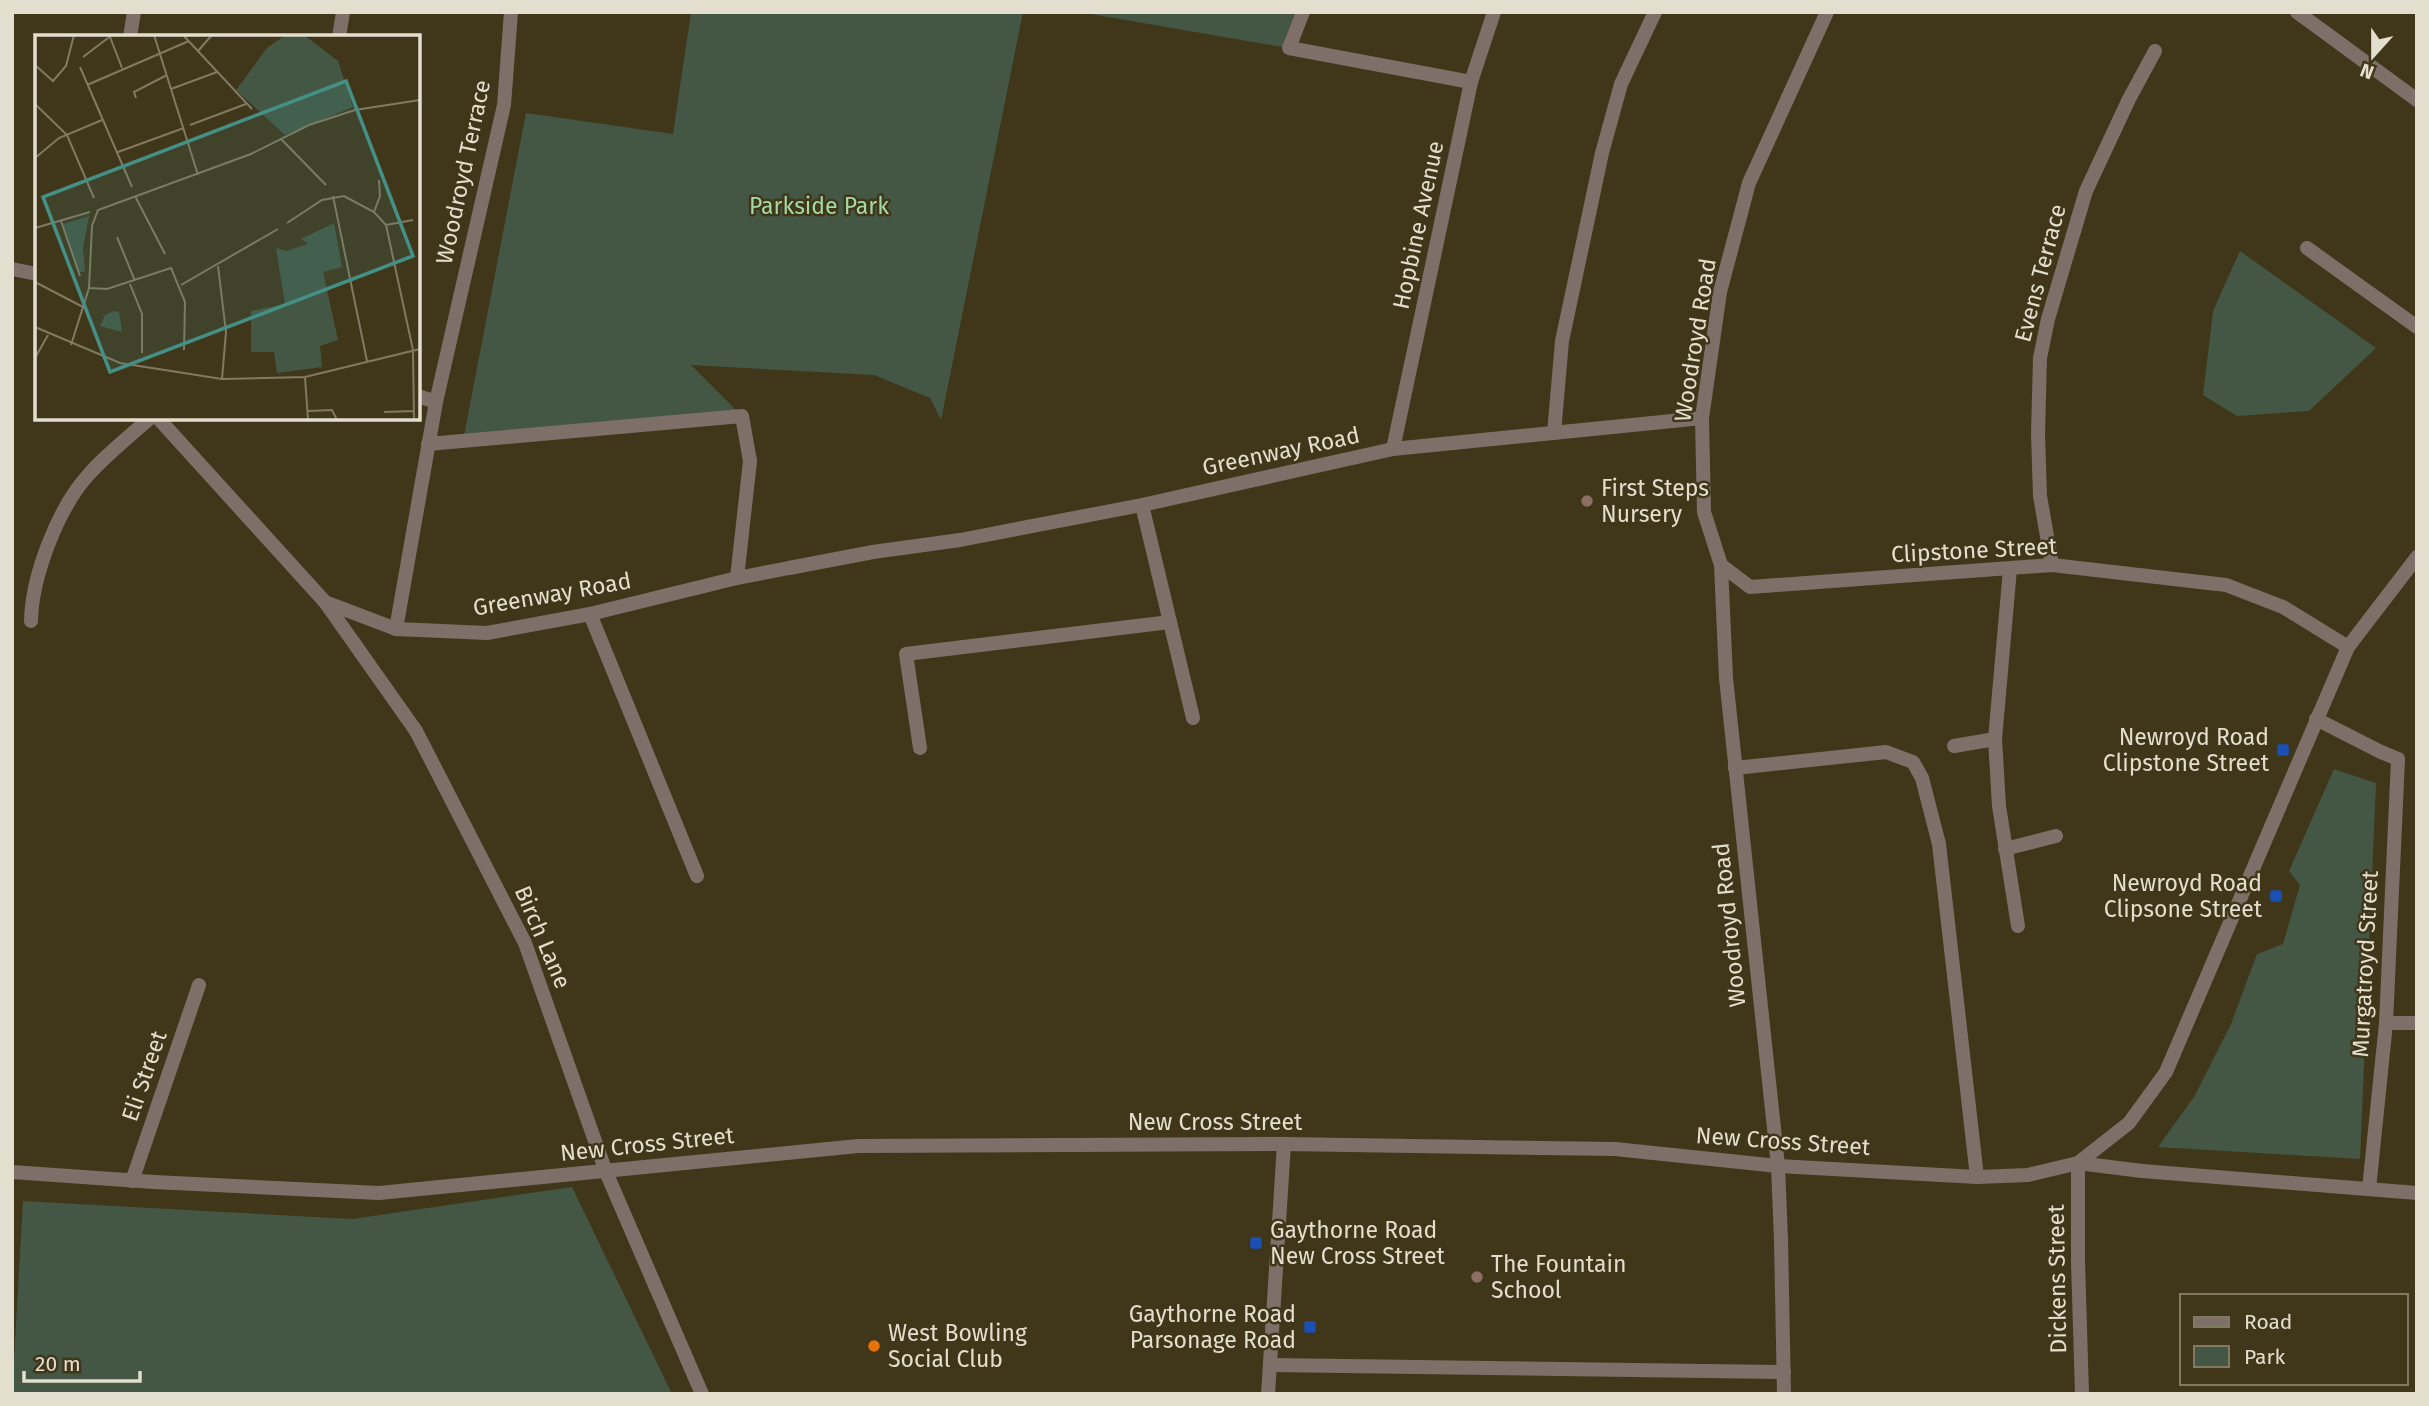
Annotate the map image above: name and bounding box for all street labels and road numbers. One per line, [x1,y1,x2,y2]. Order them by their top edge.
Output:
street label: Woodroyd Terrace [430,77,496,267]
street label: Hopbine Avenue [1386,138,1450,312]
street label: Evens Terrace [2008,201,2072,345]
street label: Woodroyd Road [1668,256,1722,424]
street label: Greenway Road [1200,421,1362,481]
street label: Clipstone Street [1890,532,2058,568]
street label: Greenway Road [471,566,633,622]
street label: Woodroyd Road [1706,841,1752,1009]
street label: Murgatroyd Street [2346,869,2384,1058]
street label: Birch Lane [509,881,577,993]
street label: Eli Street [115,1026,173,1125]
street label: New Cross Street [1128,1108,1303,1136]
street label: New Cross Street [559,1121,736,1167]
street label: New Cross Street [1695,1121,1872,1161]
street label: Dickens Street [2042,1204,2072,1354]

